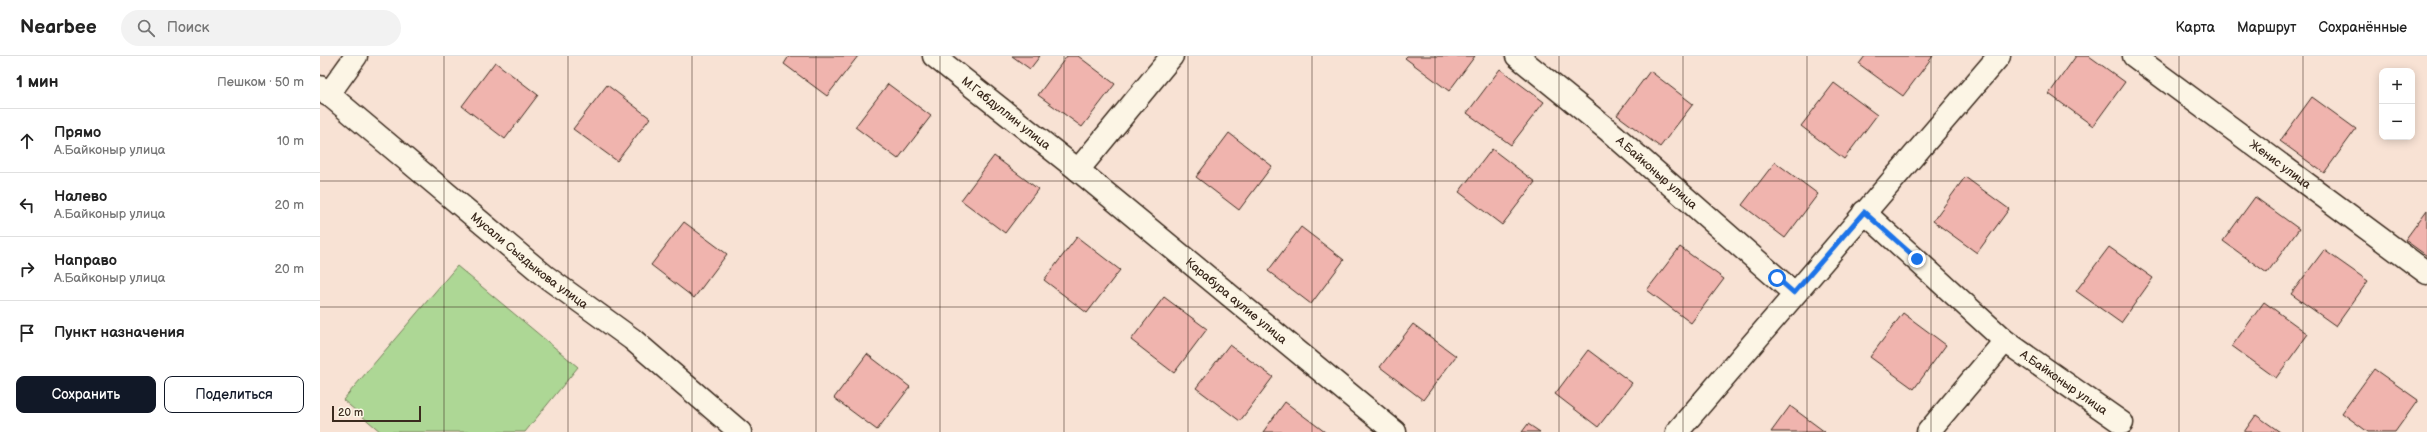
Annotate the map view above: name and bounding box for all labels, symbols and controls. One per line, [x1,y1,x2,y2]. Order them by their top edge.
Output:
search box [121,10,401,46]
text: Nearbee [20,16,97,39]
icon: search [135,17,157,39]
text: Поиск [167,18,210,37]
text: Карта [2176,19,2215,36]
text: Маршрут [2237,19,2297,36]
text: Сохранённые [2319,19,2407,36]
map controls [2379,68,2415,140]
button: + [2379,68,2415,104]
text: 1 мин [16,72,58,92]
text: Пешком · 50 m [217,74,304,90]
street label: М.Габдуллин улица [958,74,1053,153]
button: − [2379,104,2415,140]
text: Прямо [54,123,101,142]
icon: ahead [16,130,38,152]
text: 10 m [277,133,304,149]
street label: А.Байконыр улица [1612,133,1700,213]
street label: Женис улица [2246,137,2314,193]
text: А.Байконыр улица [54,142,166,158]
text: Налево [54,187,107,206]
icon: left [16,194,38,216]
text: 20 m [274,197,304,213]
text: А.Байконыр улица [54,206,166,222]
street label: Мусали Сыздыкова улица [467,210,591,313]
route end [1908,250,1926,268]
text: Направо [54,251,117,270]
street label: Карабура аулие улица [1182,255,1290,348]
icon: right [16,258,38,280]
text: 20 m [274,261,304,277]
route start [1768,269,1786,287]
text: А.Байконыр улица [54,270,166,286]
icon: arrive [16,322,38,344]
text: Пункт назначения [54,323,185,342]
street label: А.Байконыр улица [2016,346,2110,418]
button: Сохранить [16,376,156,413]
button: Поделиться [164,376,304,413]
scale bar [332,404,421,423]
text: 20 m [338,406,363,419]

